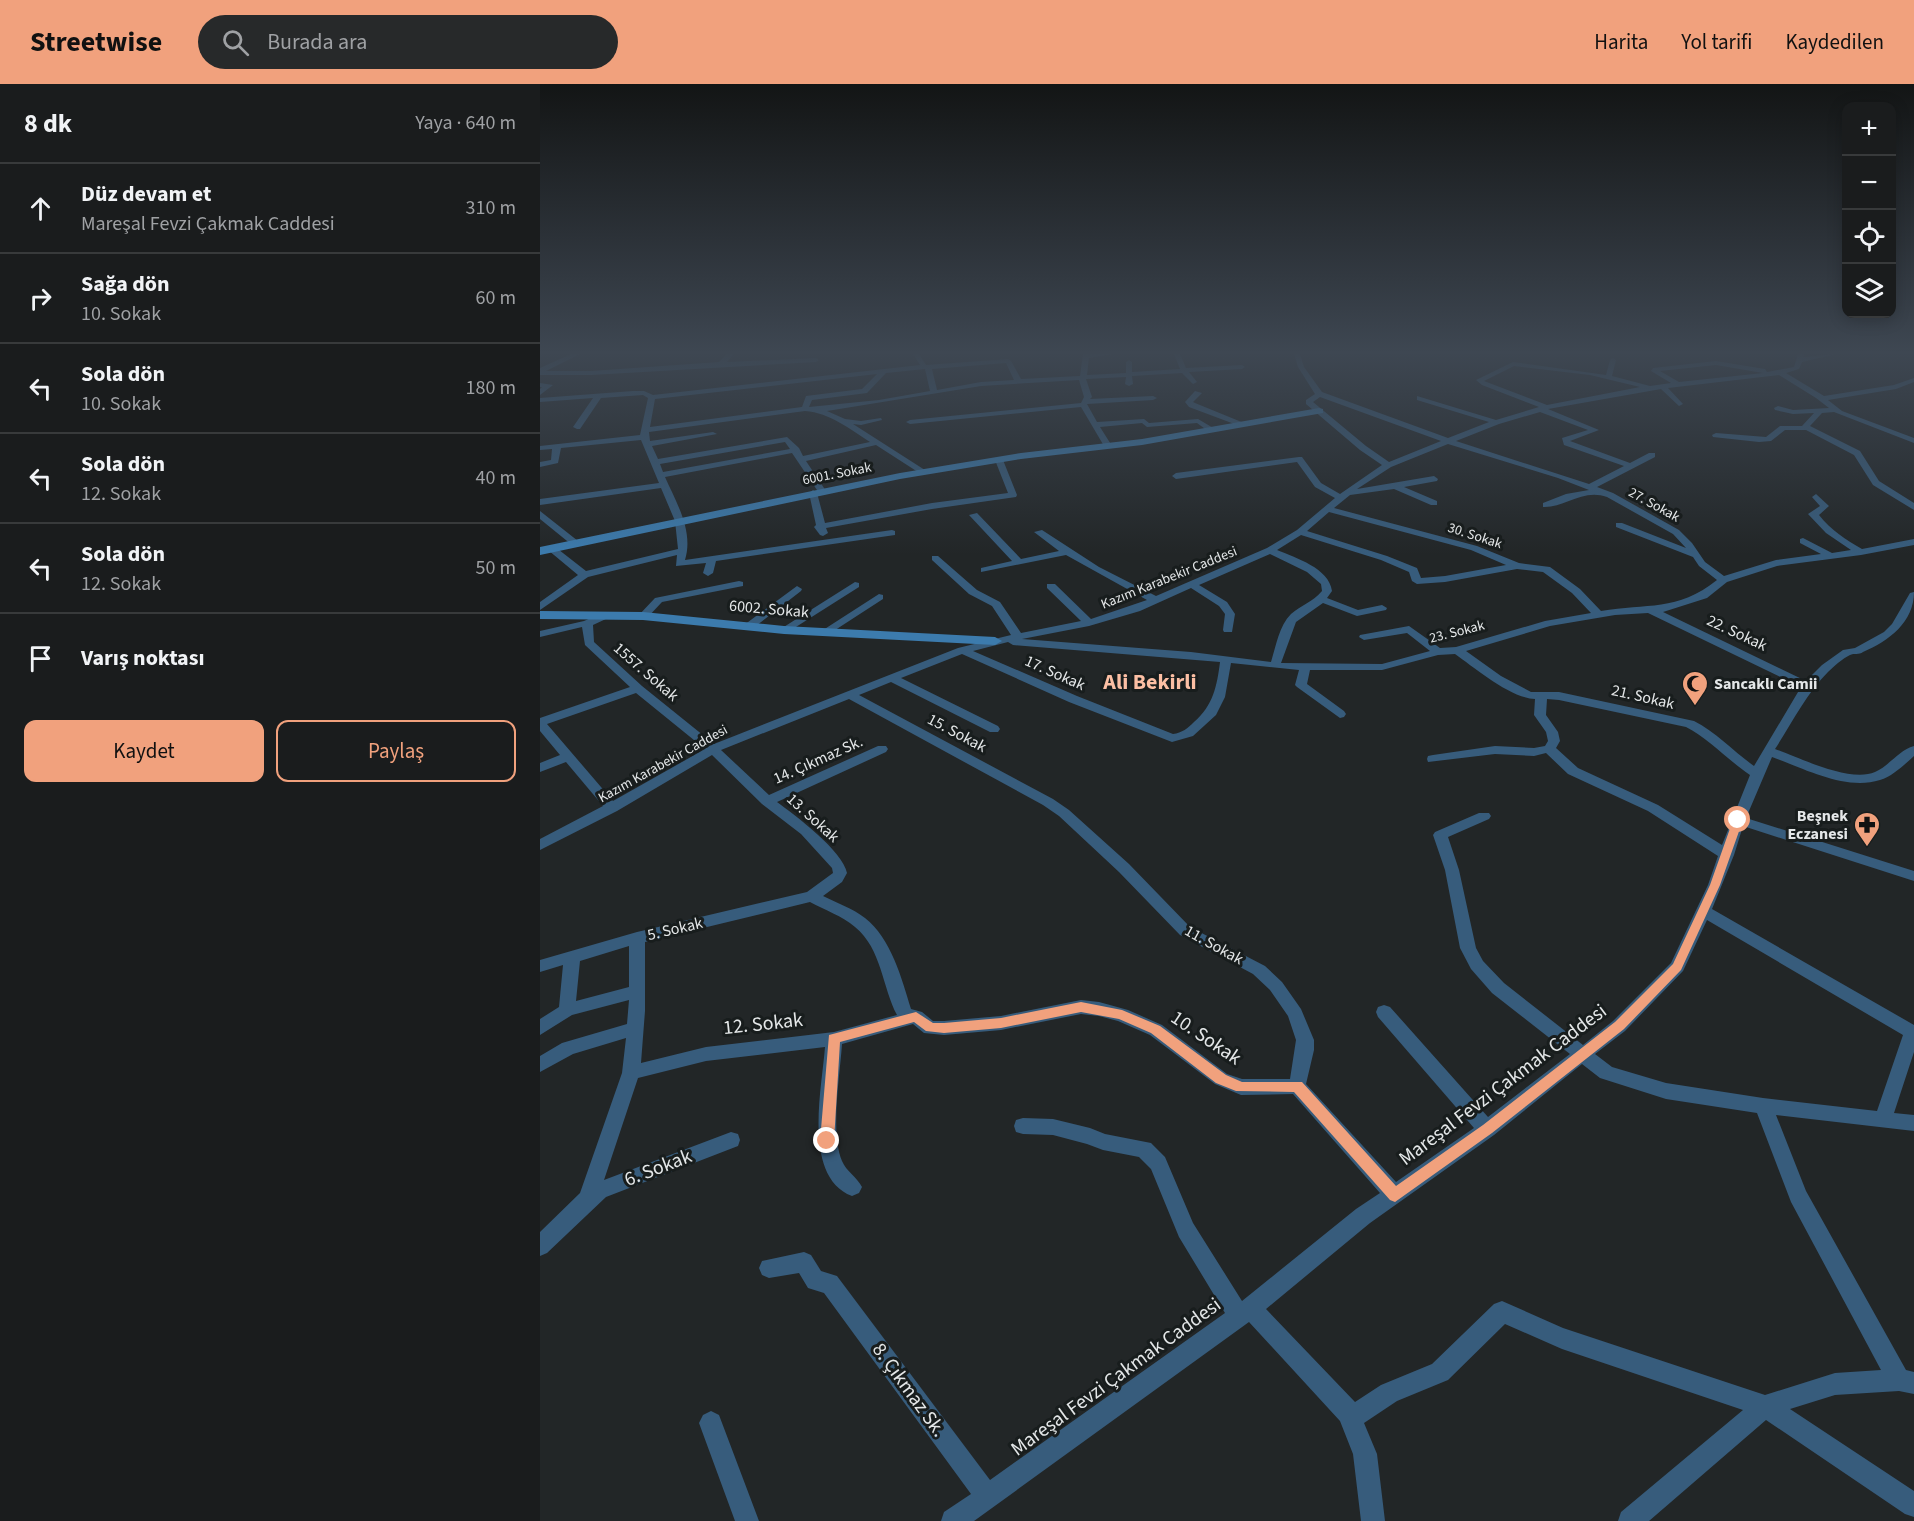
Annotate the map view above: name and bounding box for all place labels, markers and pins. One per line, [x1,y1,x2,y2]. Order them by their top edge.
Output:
mosque icon: Sancaklı Camii [1680,669,1710,707]
place label: Sancaklı Camii [1714,673,1818,695]
place label: Beşnek Eczanesi [1787,805,1848,845]
pharmacy icon: Beşnek Eczanesi [1852,810,1882,848]

